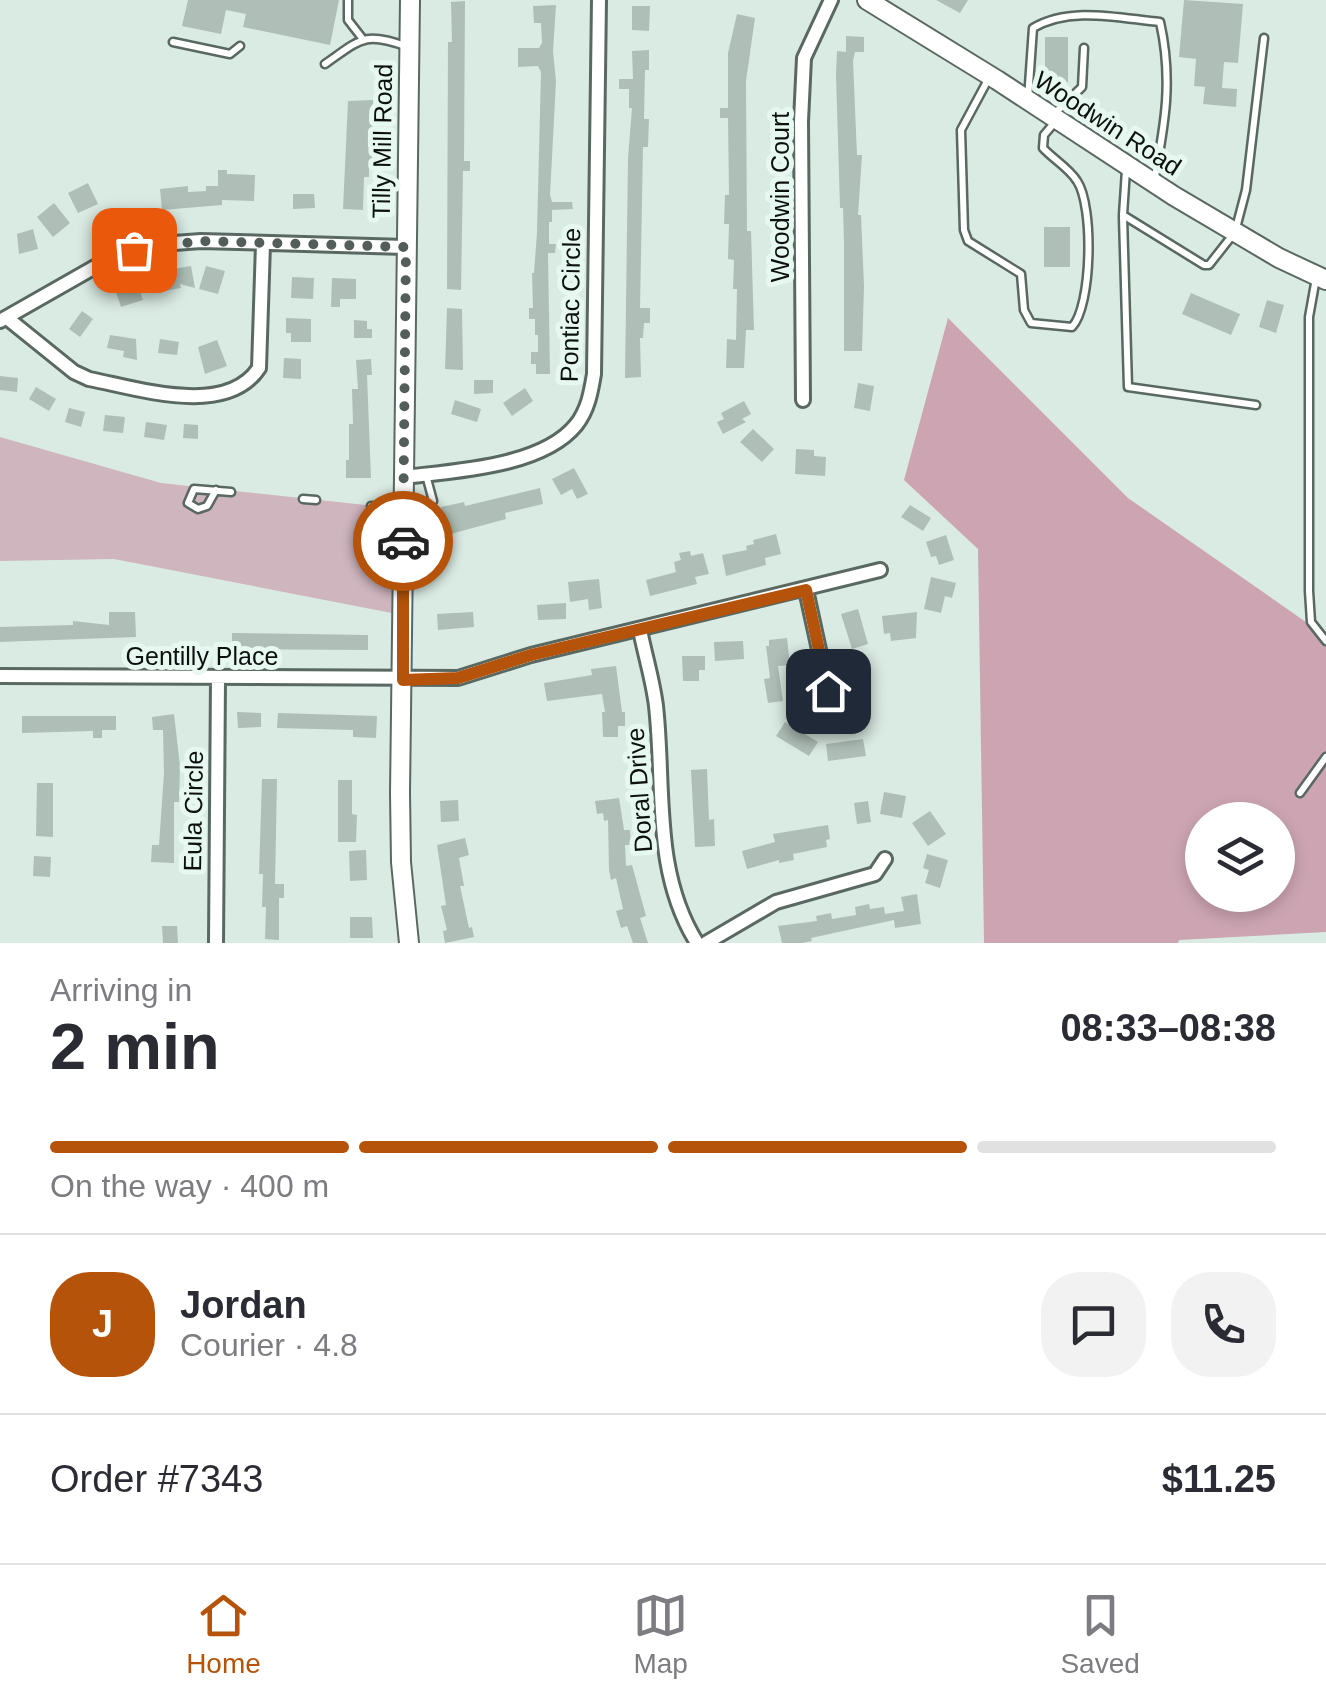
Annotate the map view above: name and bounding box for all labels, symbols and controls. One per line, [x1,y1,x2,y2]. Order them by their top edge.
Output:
street label: Tilly Mill Road [367,63,397,219]
street label: Woodwin Road [1029,65,1187,181]
street label: Woodwin Court [766,112,794,282]
pin [92,208,177,293]
icon: bag [107,223,162,278]
street label: Pontiac Circle [555,228,585,382]
courier [353,491,453,591]
icon: car [376,514,431,569]
street label: Gentilly Place [126,642,278,670]
pin [786,649,871,734]
icon: home [801,664,856,719]
street label: Doral Drive [621,727,657,853]
street label: Eula Circle [178,750,208,872]
map controls [1185,802,1295,912]
button: layers [1185,802,1295,912]
text: Arriving in [50,972,192,1008]
text: 08:33–08:38 [1060,1007,1276,1049]
text: 2 min [50,1010,220,1083]
text: On the way · 400 m [50,1168,329,1204]
button: chat [1041,1272,1146,1377]
button: phone [1171,1272,1276,1377]
text: Jordan [180,1284,307,1326]
text: J [92,1303,113,1345]
text: Courier · 4.8 [180,1327,358,1363]
text: Order #7343 [50,1458,263,1500]
text: $11.25 [1162,1458,1276,1500]
tab: Home [186,1588,261,1680]
tab: Map [633,1588,688,1680]
tab: Saved [1060,1588,1140,1680]

